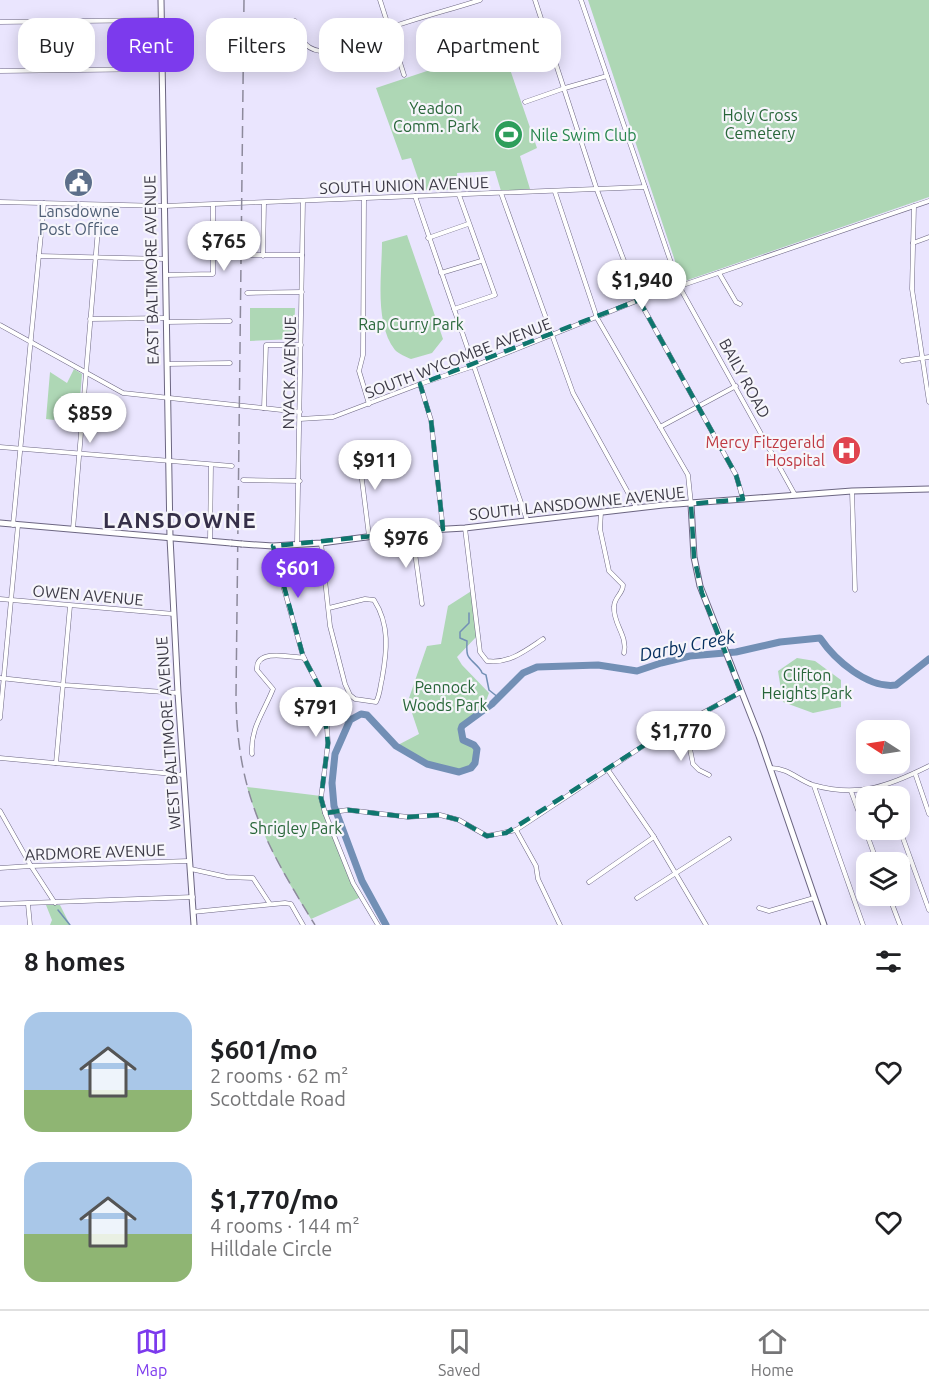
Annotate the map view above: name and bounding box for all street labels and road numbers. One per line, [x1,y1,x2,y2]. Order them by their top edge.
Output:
street label: SOUTH UNION AVENUE [319,173,489,197]
street label: EAST BALTIMORE AVENUE [140,175,162,365]
street label: SOUTH WYCOMBE AVENUE [362,314,554,402]
street label: NYACK AVENUE [279,316,299,430]
street label: BAILY ROAD [716,335,774,421]
street label: SOUTH LANSDOWNE AVENUE [468,483,686,523]
street label: OWEN AVENUE [32,581,144,609]
street label: WEST BALTIMORE AVENUE [152,636,184,830]
street label: ARDMORE AVENUE [24,841,166,863]

